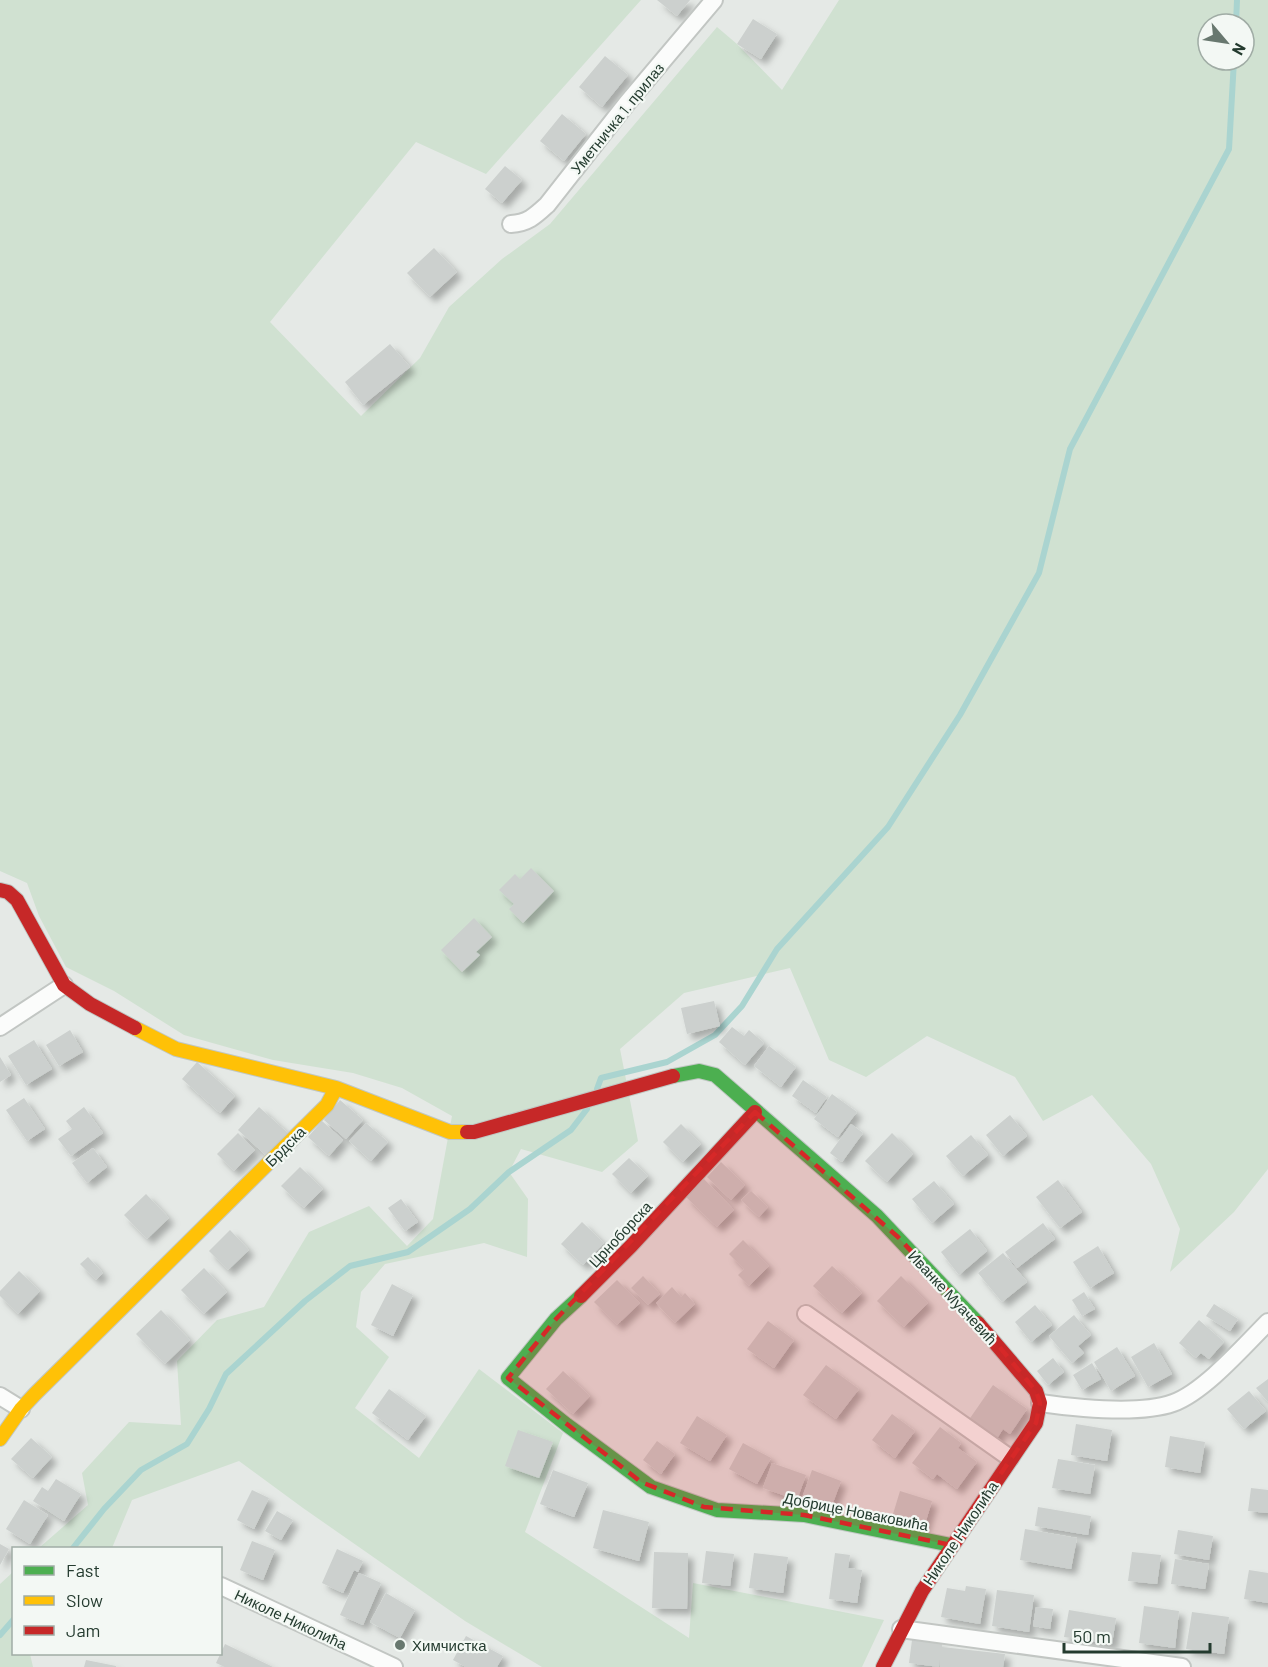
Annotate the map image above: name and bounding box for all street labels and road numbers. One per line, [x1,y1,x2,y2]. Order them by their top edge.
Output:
street label: Уметничка 1. прилаз [567,59,667,177]
street label: Брдска [261,1122,309,1170]
street label: Црноборска [585,1197,656,1271]
street label: Иванке Муачевић [905,1246,1001,1348]
street label: Николе Николића [918,1477,1002,1589]
street label: Добрице Новаковића [782,1488,931,1534]
street label: Николе Николића [232,1585,351,1653]

